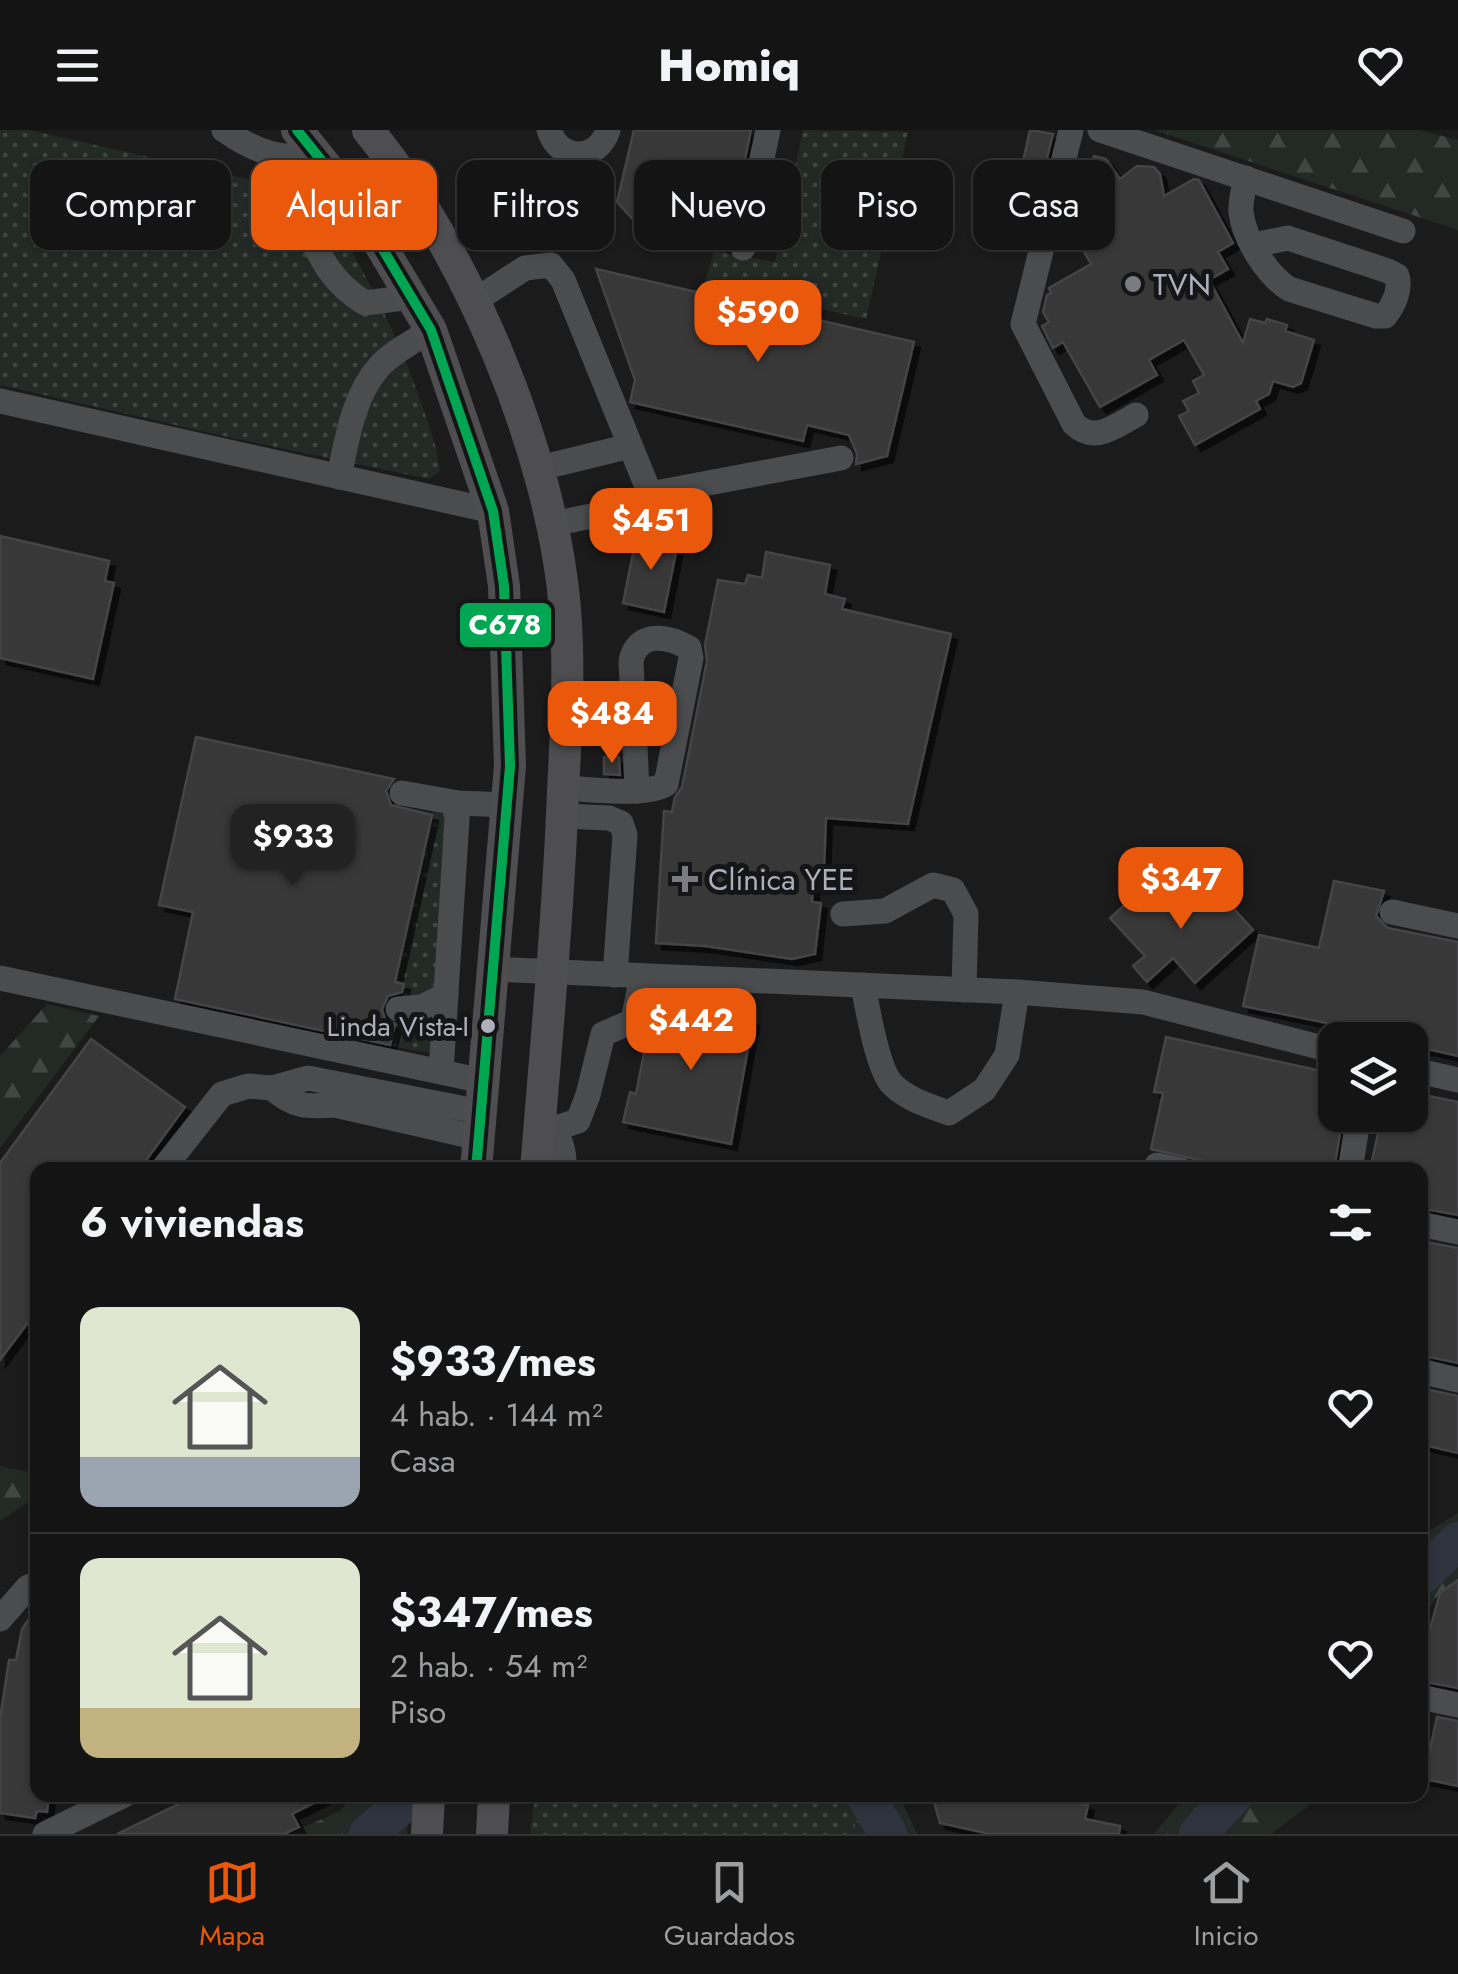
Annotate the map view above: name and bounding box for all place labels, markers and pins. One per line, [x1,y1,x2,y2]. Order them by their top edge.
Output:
place label: TVN [1153,263,1211,306]
marker: TVN [1122,273,1144,295]
pin: $590 [699,280,817,365]
pin: $451 [592,488,710,573]
pin: $484 [553,681,671,766]
pin: $933 [234,804,352,889]
pin: $347 [1122,847,1240,932]
place label: Clínica YEE [708,858,854,901]
marker: Clínica YEE [672,866,698,892]
pin: $442 [632,988,750,1073]
place label: Linda Vista-I [327,1006,469,1047]
marker: Linda Vista-I [478,1016,498,1036]

